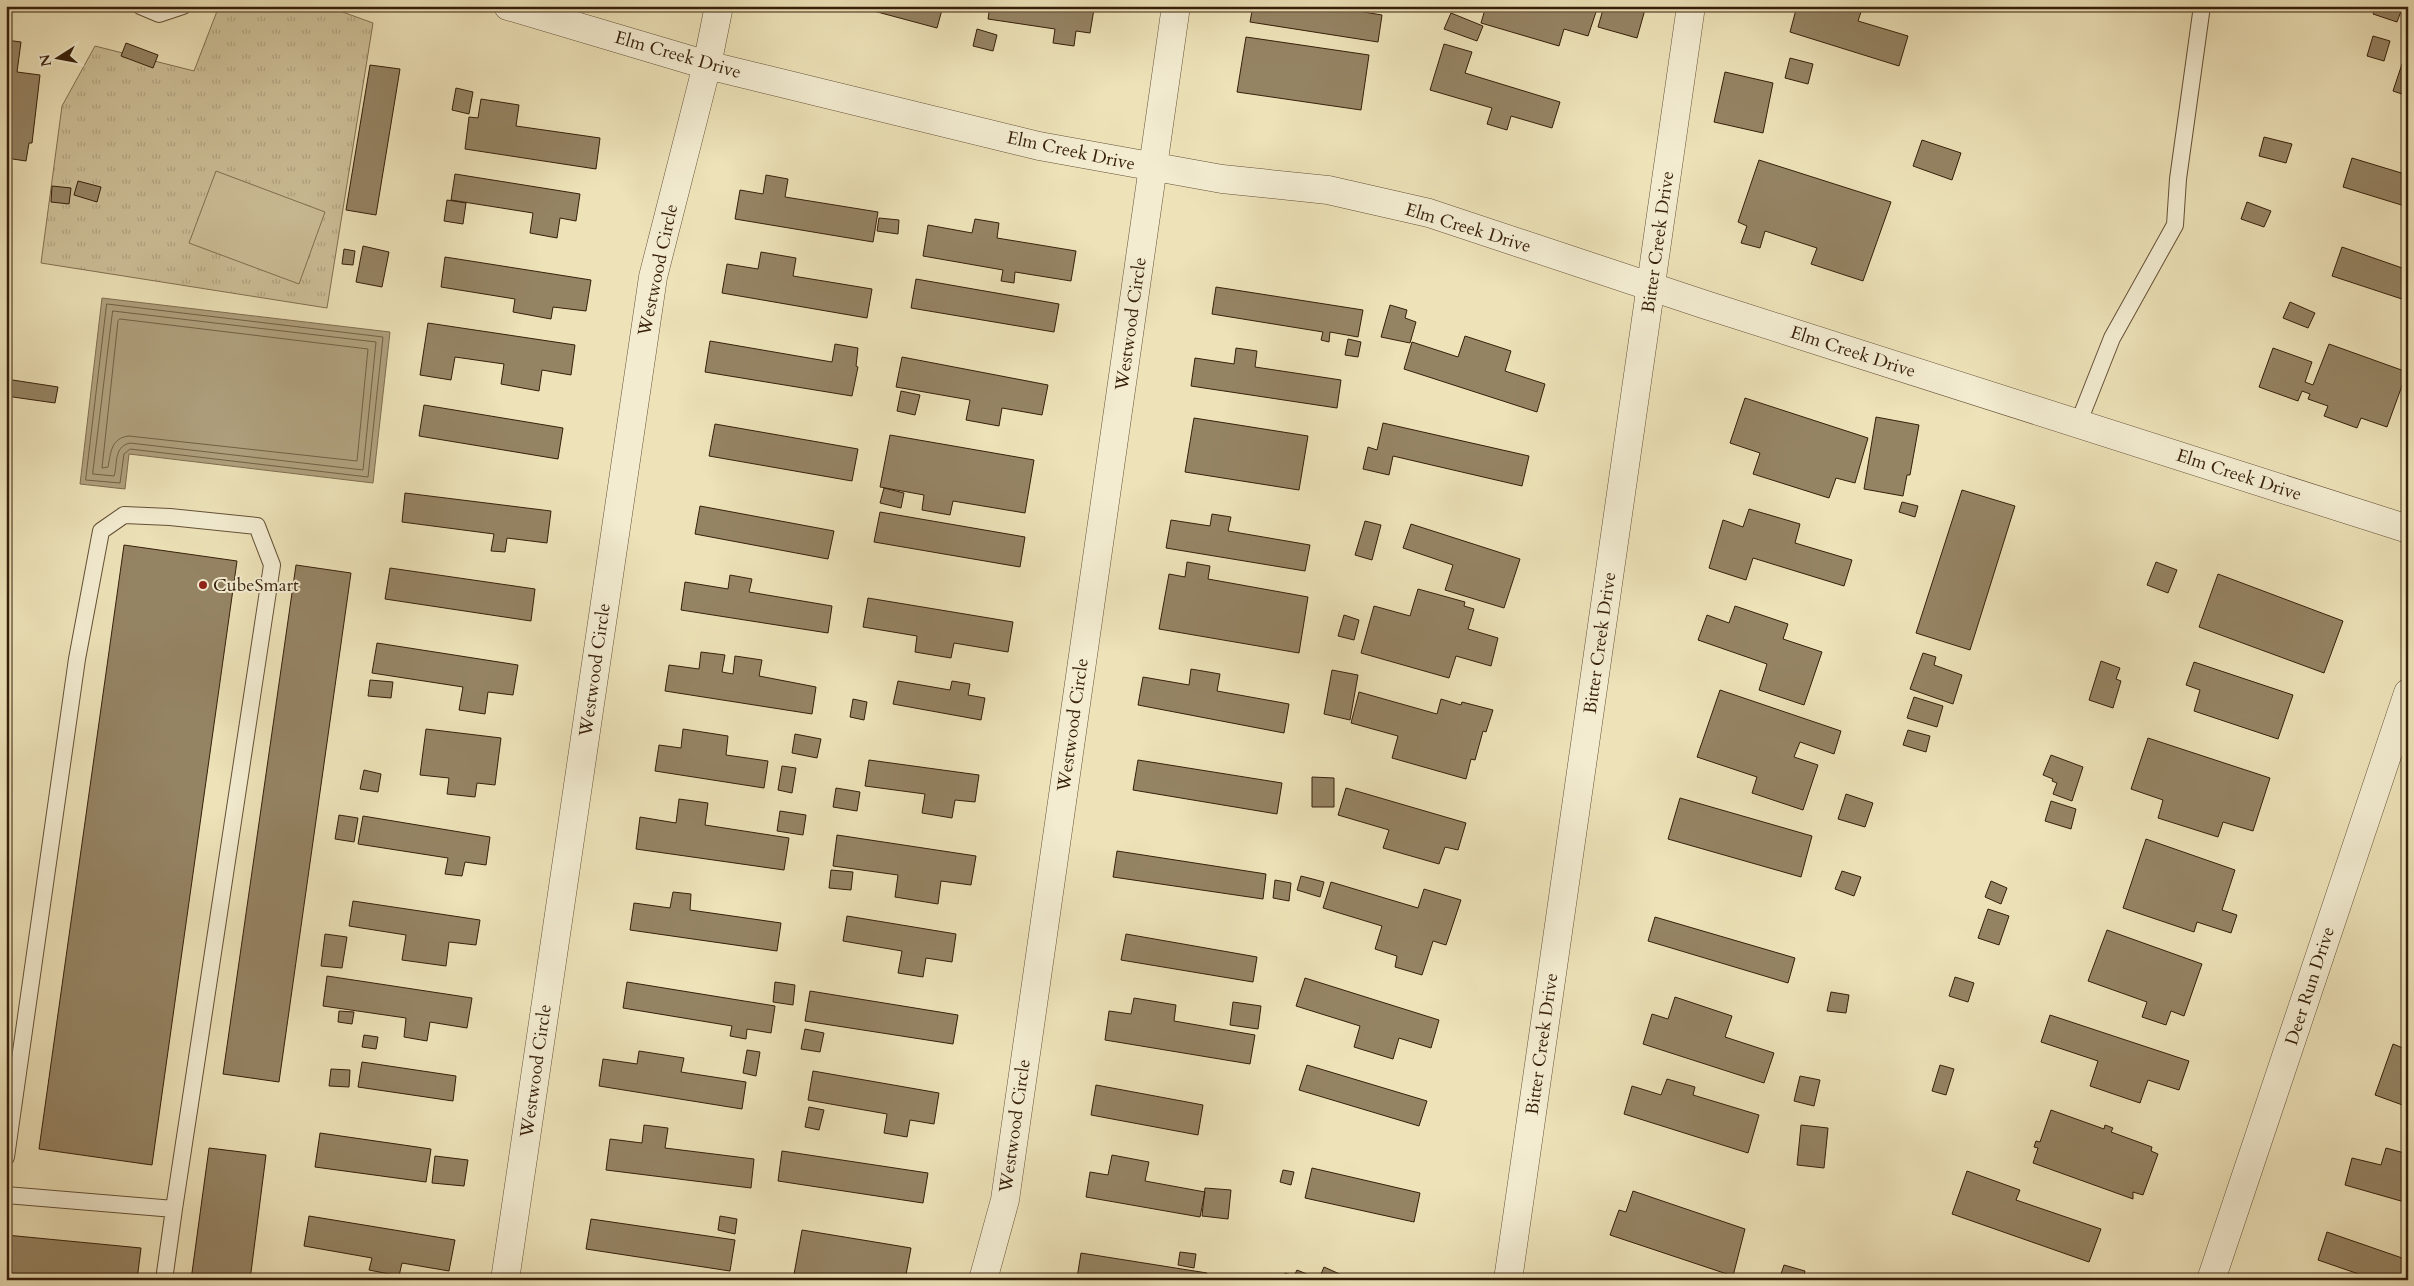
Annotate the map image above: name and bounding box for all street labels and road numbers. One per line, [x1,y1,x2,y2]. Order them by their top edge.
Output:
street label: Elm Creek Drive [612,25,744,85]
street label: Elm Creek Drive [1005,125,1137,177]
street label: Bitter Creek Drive [1636,169,1680,315]
street label: Elm Creek Drive [1402,197,1534,259]
street label: Westwood Circle [632,202,684,339]
street label: Westwood Circle [1109,256,1153,393]
street label: Elm Creek Drive [1787,320,1919,384]
street label: Elm Creek Drive [2173,443,2305,507]
street label: Bitter Creek Drive [1578,570,1622,716]
street label: Westwood Circle [573,602,617,739]
street label: Westwood Circle [1051,657,1095,794]
street label: Deer Run Drive [2279,923,2341,1049]
street label: Bitter Creek Drive [1520,971,1564,1117]
street label: Westwood Circle [514,1003,558,1140]
street label: Westwood Circle [993,1058,1037,1195]

